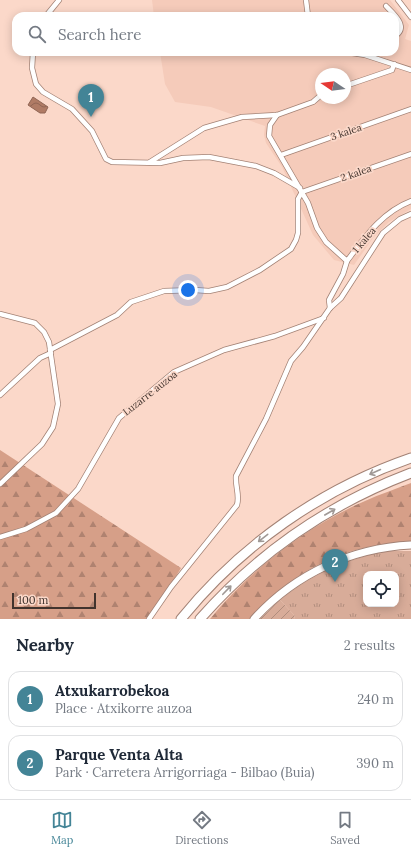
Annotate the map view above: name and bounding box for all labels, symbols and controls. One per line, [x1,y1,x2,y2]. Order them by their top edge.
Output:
search box [12,12,399,56]
icon: search [26,23,48,45]
text: Search here [58,25,141,44]
north arrow [315,68,351,104]
pin: 1 [78,84,104,117]
street label: 3 kalea [329,121,363,143]
street label: 2 kalea [339,162,373,184]
street label: 1 kalea [349,224,379,256]
your location [178,280,198,300]
street label: Luzarre auzoa [120,368,180,418]
one-way arrow [369,469,381,476]
one-way arrow [324,507,336,515]
one-way arrow [258,534,269,542]
pin: 2 [322,549,348,582]
map controls [363,571,399,607]
button: locate [363,571,399,607]
one-way arrow [222,585,232,595]
scale bar [12,591,96,610]
text: 100 m [18,593,48,607]
text: Nearby [16,634,74,656]
text: 2 results [344,637,395,654]
text: Atxukarrobekoa [55,681,169,700]
text: 1 [27,691,33,708]
text: 240 m [357,691,394,708]
text: Place · Atxikorre auzoa [55,700,192,717]
text: Parque Venta Alta [55,745,183,764]
text: 2 [27,755,33,772]
text: 390 m [356,755,394,772]
text: Park · Carretera Arrigorriaga - Bilbao (Buia) [55,764,315,781]
tab: Map [51,809,73,847]
tab: Directions [175,809,228,847]
tab: Saved [330,809,360,847]

